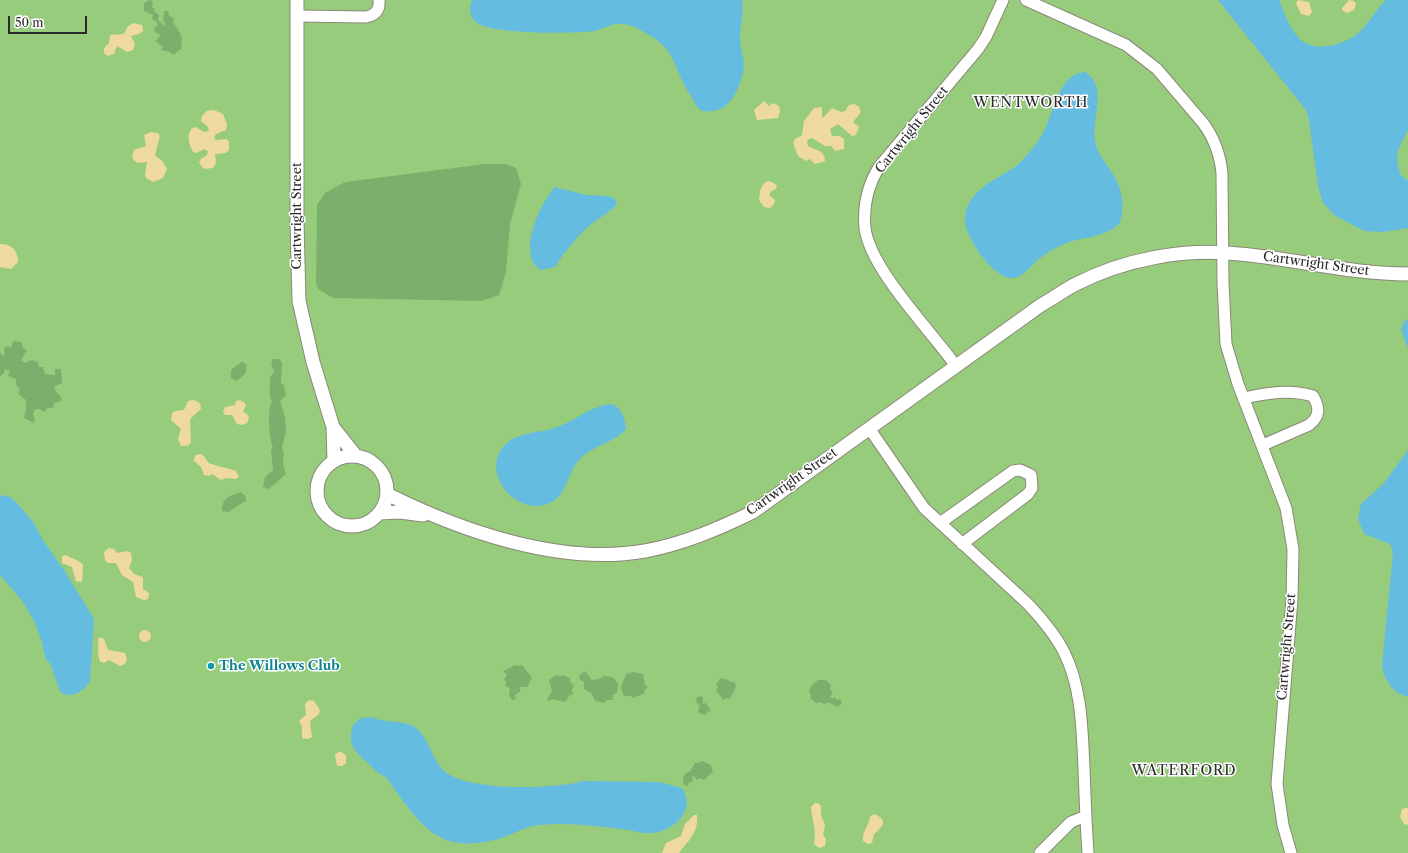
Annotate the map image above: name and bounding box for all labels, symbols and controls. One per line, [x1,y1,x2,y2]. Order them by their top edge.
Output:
scale bar [10,8,89,34]
text: 50 m [15,15,44,30]
street label: Cartwright Street [872,83,952,177]
district label: WENTWORTH [974,95,1088,111]
street label: Cartwright Street [289,162,305,270]
street label: Cartwright Street [1262,249,1370,279]
street label: Cartwright Street [744,445,840,519]
street label: Cartwright Street [1275,593,1299,701]
place label: The Willows Club [219,658,340,674]
marker: The Willows Club [206,661,216,671]
district label: WATERFORD [1131,763,1237,779]

